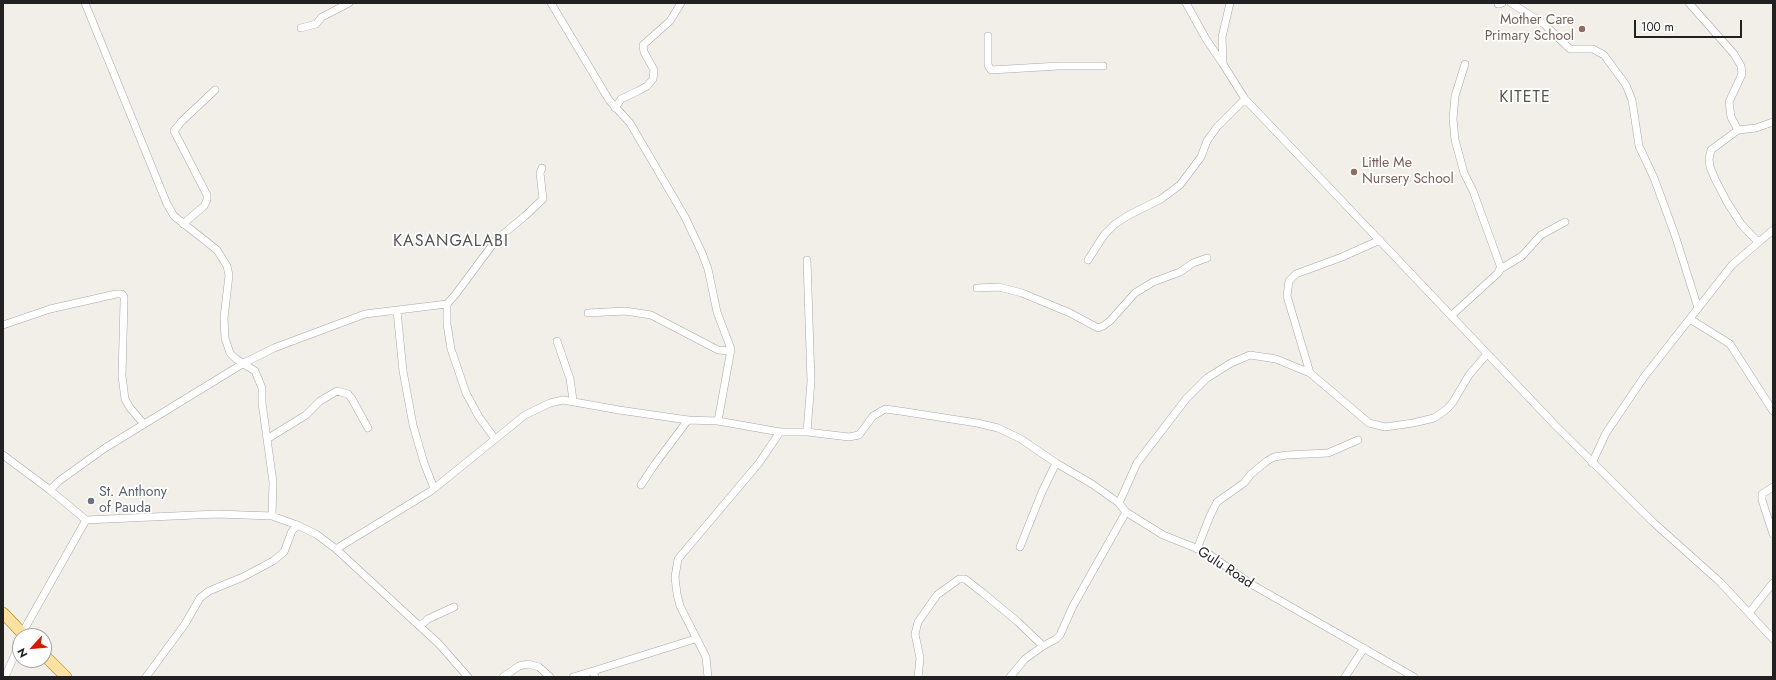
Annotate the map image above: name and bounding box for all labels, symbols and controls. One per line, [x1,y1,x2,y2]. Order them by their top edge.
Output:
scale bar [1636,12,1744,38]
place label: Mother Care Primary School [1485,13,1574,46]
text: 100 m [1641,18,1674,36]
marker: Mother Care Primary School [1577,24,1587,34]
district label: KITETE [1499,88,1551,108]
place label: Little Me Nursery School [1362,156,1454,188]
marker: Little Me Nursery School [1349,167,1359,177]
district label: KASANGALABI [393,232,509,252]
place label: St. Anthony of Pauda [99,485,167,518]
marker: St. Anthony of Pauda [86,496,96,506]
street label: Gulu Road [1194,544,1256,592]
north arrow [12,628,52,668]
text: N [13,645,31,661]

